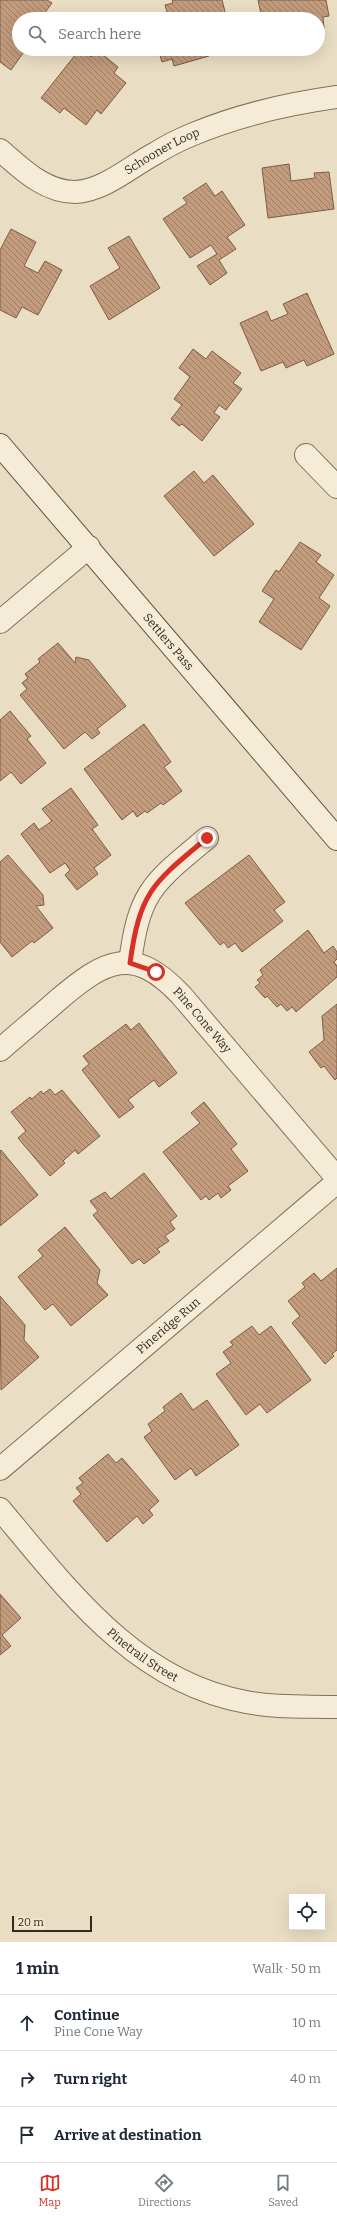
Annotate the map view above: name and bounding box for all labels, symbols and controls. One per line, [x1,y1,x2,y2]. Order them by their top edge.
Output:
search box [12,12,325,56]
icon: search [26,23,48,45]
text: Search here [58,25,141,43]
street label: Schooner Loop [122,125,202,178]
street label: Settlers Pass [140,610,197,673]
route end [198,829,216,847]
route start [147,963,165,981]
street label: Pine Cone Way [170,984,235,1056]
street label: Pineridge Run [134,1295,203,1357]
street label: Pinetrail Street [104,1625,181,1685]
map controls [289,1894,325,1930]
button: locate [289,1894,325,1930]
scale bar [12,1914,92,1933]
text: 20 m [18,1916,44,1929]
text: 1 min [16,1958,59,1979]
text: Walk · 50 m [252,1961,321,1976]
text: Continue [54,2006,120,2024]
icon: ahead [16,2012,38,2034]
text: 10 m [292,2015,321,2030]
text: Pine Cone Way [54,2024,143,2039]
icon: right [16,2068,38,2090]
text: Turn right [54,2070,127,2088]
text: 40 m [290,2071,321,2086]
icon: arrive [16,2124,38,2146]
text: Arrive at destination [54,2126,201,2144]
tab: Map [39,2172,61,2209]
tab: Directions [138,2172,191,2209]
tab: Saved [268,2172,298,2209]

